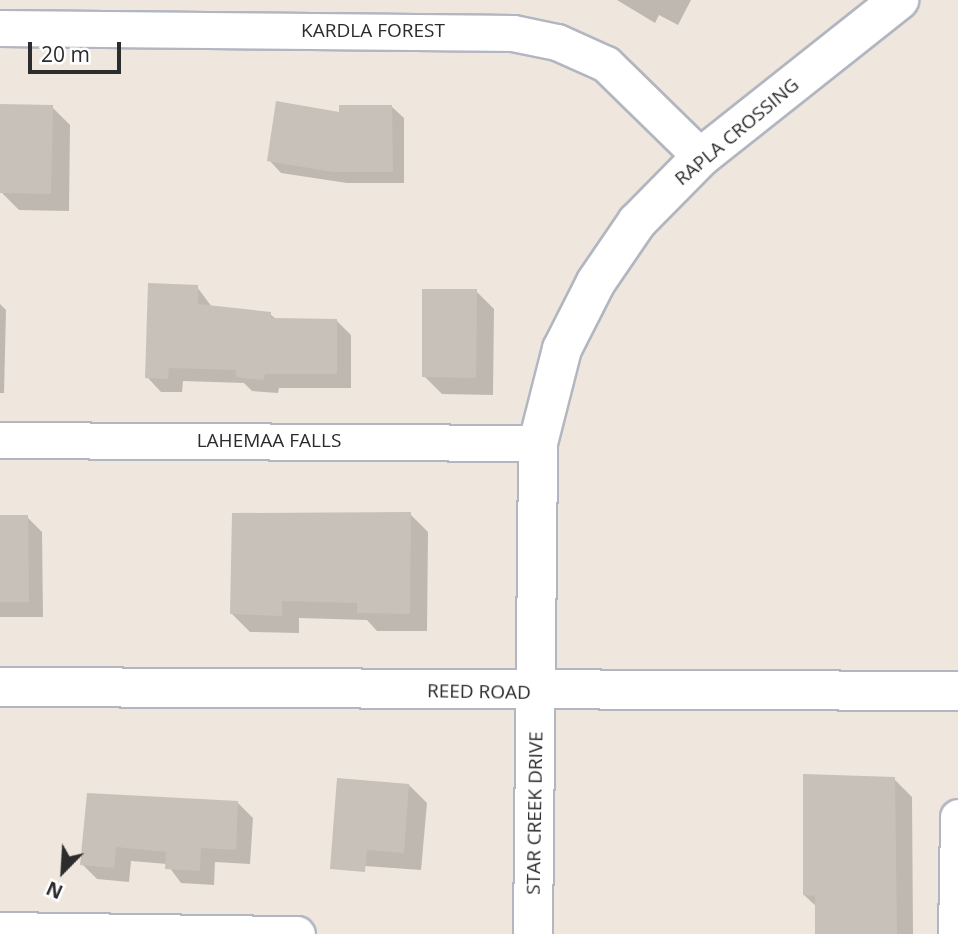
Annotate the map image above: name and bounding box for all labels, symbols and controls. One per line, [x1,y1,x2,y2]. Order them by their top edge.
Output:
street label: KARDLA FOREST [301,20,445,42]
scale bar [32,28,124,72]
text: 20 m [41,40,90,68]
street label: RAPLA CROSSING [670,74,804,190]
street label: LAHEMAA FALLS [197,430,341,452]
street label: REED ROAD [427,680,531,704]
street label: STAR CREEK DRIVE [522,731,548,895]
north arrow [28,836,98,906]
text: N [42,875,67,905]

